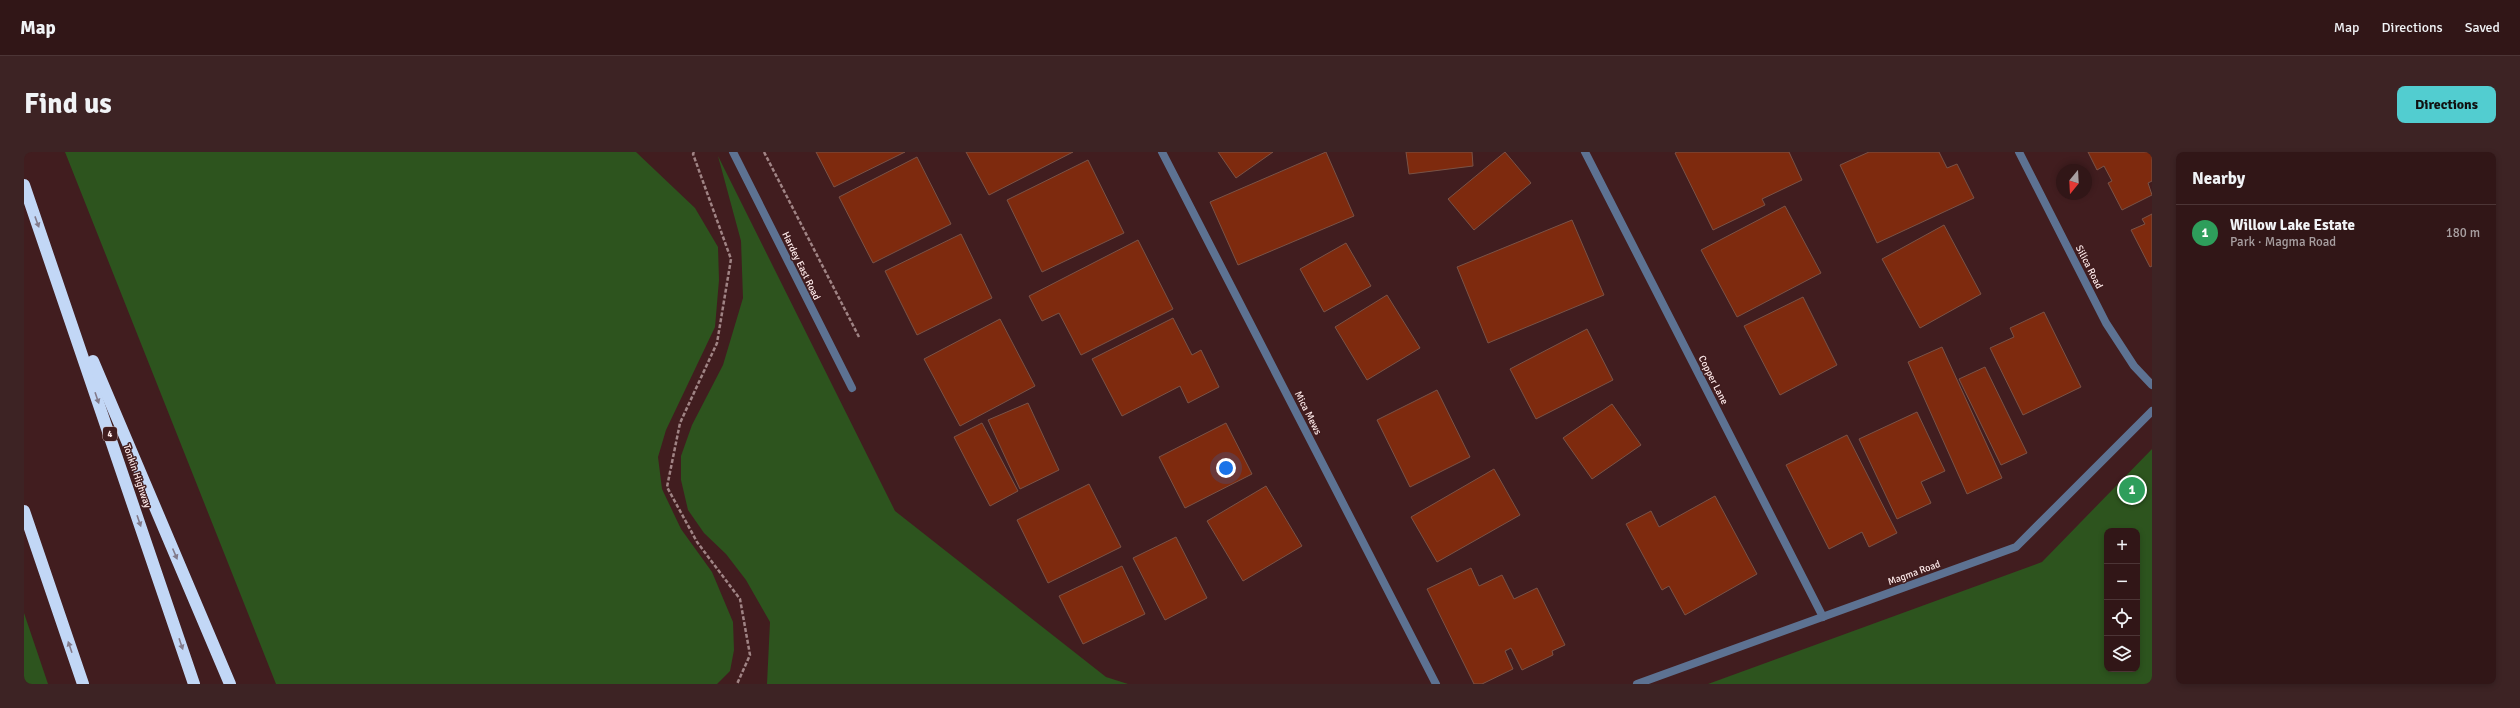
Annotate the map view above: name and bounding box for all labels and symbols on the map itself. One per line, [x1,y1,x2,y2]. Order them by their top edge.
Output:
north arrow [2056,164,2092,200]
one-way arrow [34,217,40,229]
street label: Hardey East Road [779,230,823,302]
street label: Silica Road [2073,243,2105,291]
street label: Copper Lane [1696,354,1730,406]
street label: Mica Mews [1292,389,1324,437]
one-way arrow [95,392,101,404]
road number: 4 [103,427,117,441]
street label: Tonkin Highway [120,442,154,510]
your location [1216,458,1236,478]
pin: 1 [2119,475,2145,505]
one-way arrow [136,516,142,528]
one-way arrow [172,548,178,560]
street label: Magma Road [1886,558,1942,588]
one-way arrow [178,639,184,651]
one-way arrow [67,641,73,653]

